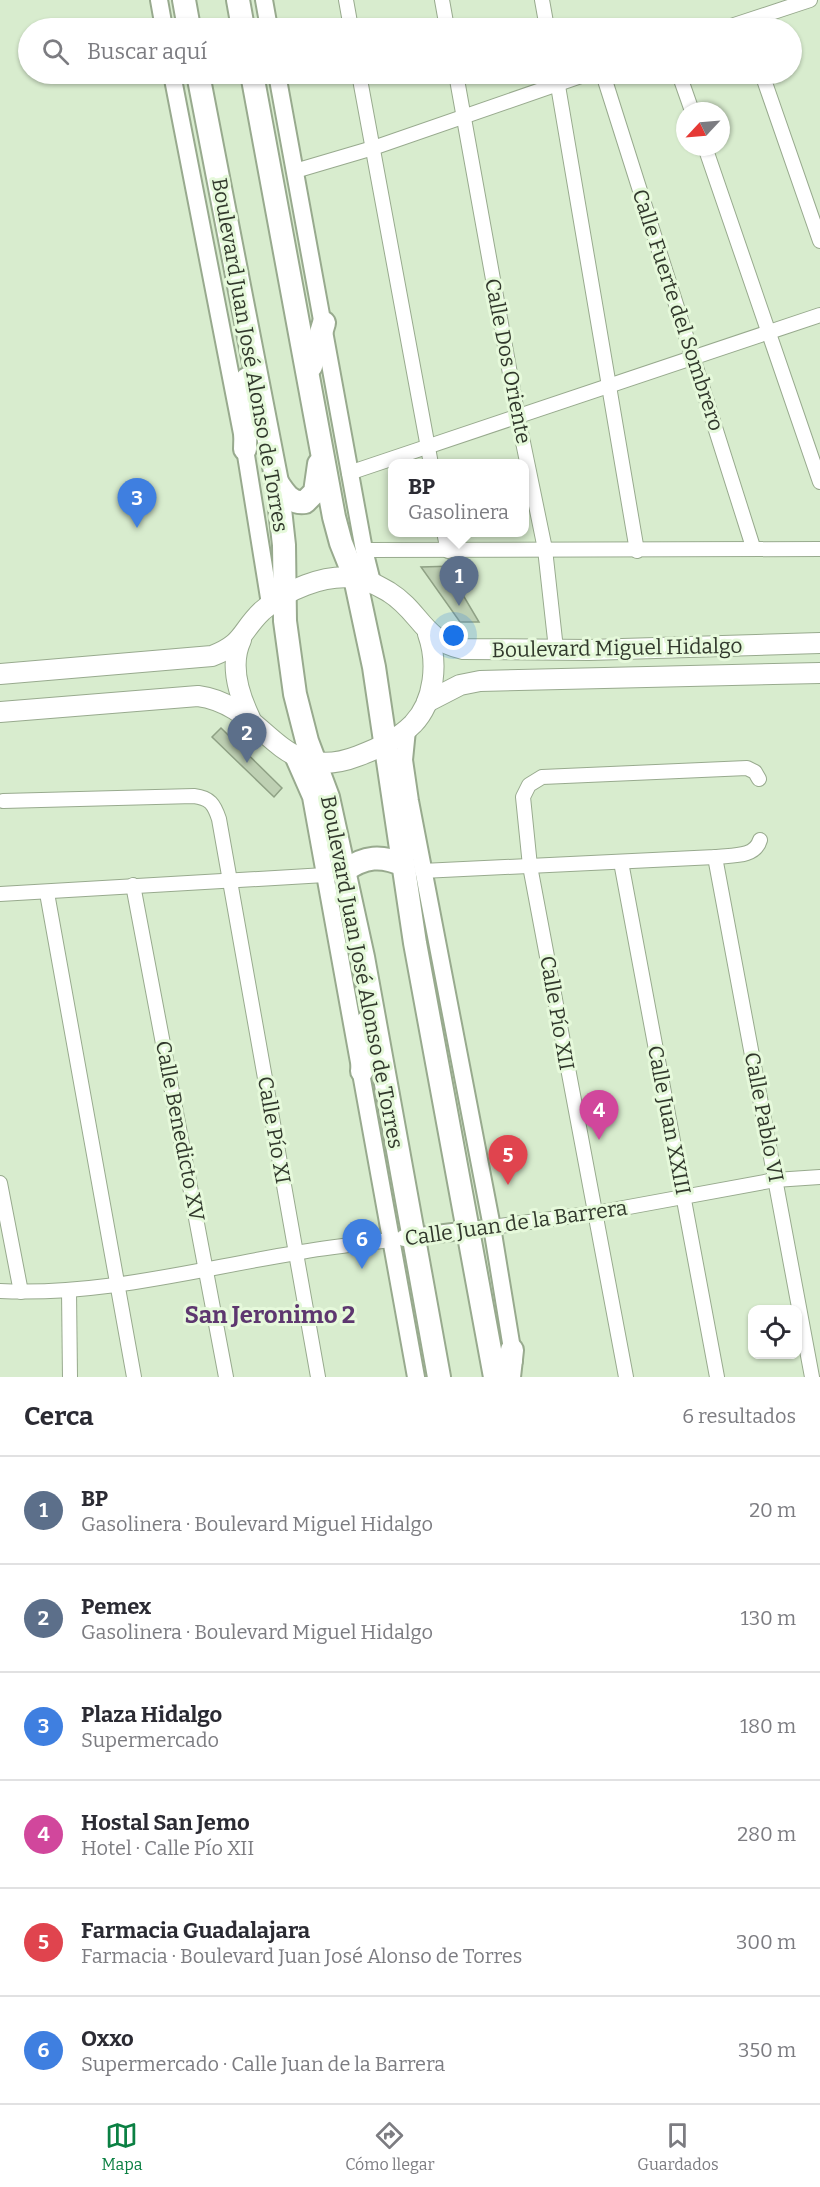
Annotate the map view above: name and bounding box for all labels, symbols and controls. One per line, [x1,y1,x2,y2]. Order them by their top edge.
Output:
search box [18,18,802,84]
icon: search [39,35,72,68]
text: Buscar aquí [87,38,207,65]
north arrow [676,102,730,156]
street label: Boulevard Juan José Alonso de Torres [206,176,294,534]
street label: Calle Fuerte del Sombrero [627,186,729,434]
street label: Calle Dos Oriente [479,276,537,446]
popup [388,459,529,537]
text: BP [408,473,435,500]
pin: 3 [118,478,156,528]
text: Gasolinera [408,500,509,524]
pin: 1 [440,556,478,606]
your location [439,621,468,650]
street label: Boulevard Miguel Hidalgo [491,633,743,663]
pin: 2 [228,714,266,763]
street label: Boulevard Juan José Alonso de Torres [315,793,409,1151]
street label: Calle Pío XII [534,954,580,1072]
street label: Calle Benedicto XV [150,1039,210,1224]
street label: Calle Juan XXIII [642,1043,696,1197]
street label: Calle Pablo VI [739,1050,789,1184]
street label: Calle Pío XI [252,1074,296,1186]
pin: 4 [580,1090,618,1140]
pin: 5 [488,1136,528,1185]
street label: Calle Juan de la Barrera [403,1194,630,1252]
pin: 6 [342,1220,382,1269]
district label: San Jeronimo 2 [185,1301,355,1329]
map controls [748,1305,802,1359]
button: locate [748,1305,802,1359]
text: Cerca [24,1401,94,1432]
text: 6 resultados [682,1404,796,1428]
text: BP [81,1485,108,1512]
text: 1 [39,1498,48,1522]
text: 20 m [749,1498,796,1522]
text: Gasolinera · Boulevard Miguel Hidalgo [81,1512,433,1536]
text: Pemex [81,1593,151,1620]
text: 2 [38,1606,49,1630]
text: 130 m [741,1606,796,1630]
text: Gasolinera · Boulevard Miguel Hidalgo [81,1620,433,1644]
text: Plaza Hidalgo [81,1701,222,1728]
text: 3 [38,1714,49,1738]
text: 180 m [740,1714,796,1738]
text: Supermercado [81,1728,219,1752]
text: Hostal San Jemo [81,1809,250,1836]
text: 4 [37,1822,50,1846]
text: 280 m [737,1822,796,1846]
text: Hotel · Calle Pío XII [81,1836,254,1860]
text: Farmacia Guadalajara [81,1917,310,1944]
text: 5 [38,1930,49,1954]
text: 300 m [736,1930,796,1954]
text: Farmacia · Boulevard Juan José Alonso de Torres [81,1944,522,1968]
text: Oxxo [81,2025,134,2052]
text: 6 [38,2038,49,2062]
text: 350 m [738,2038,796,2062]
text: Supermercado · Calle Juan de la Barrera [81,2052,445,2076]
tab: Mapa [101,2119,142,2174]
tab: Cómo llegar [345,2119,435,2174]
tab: Guardados [637,2119,719,2174]

